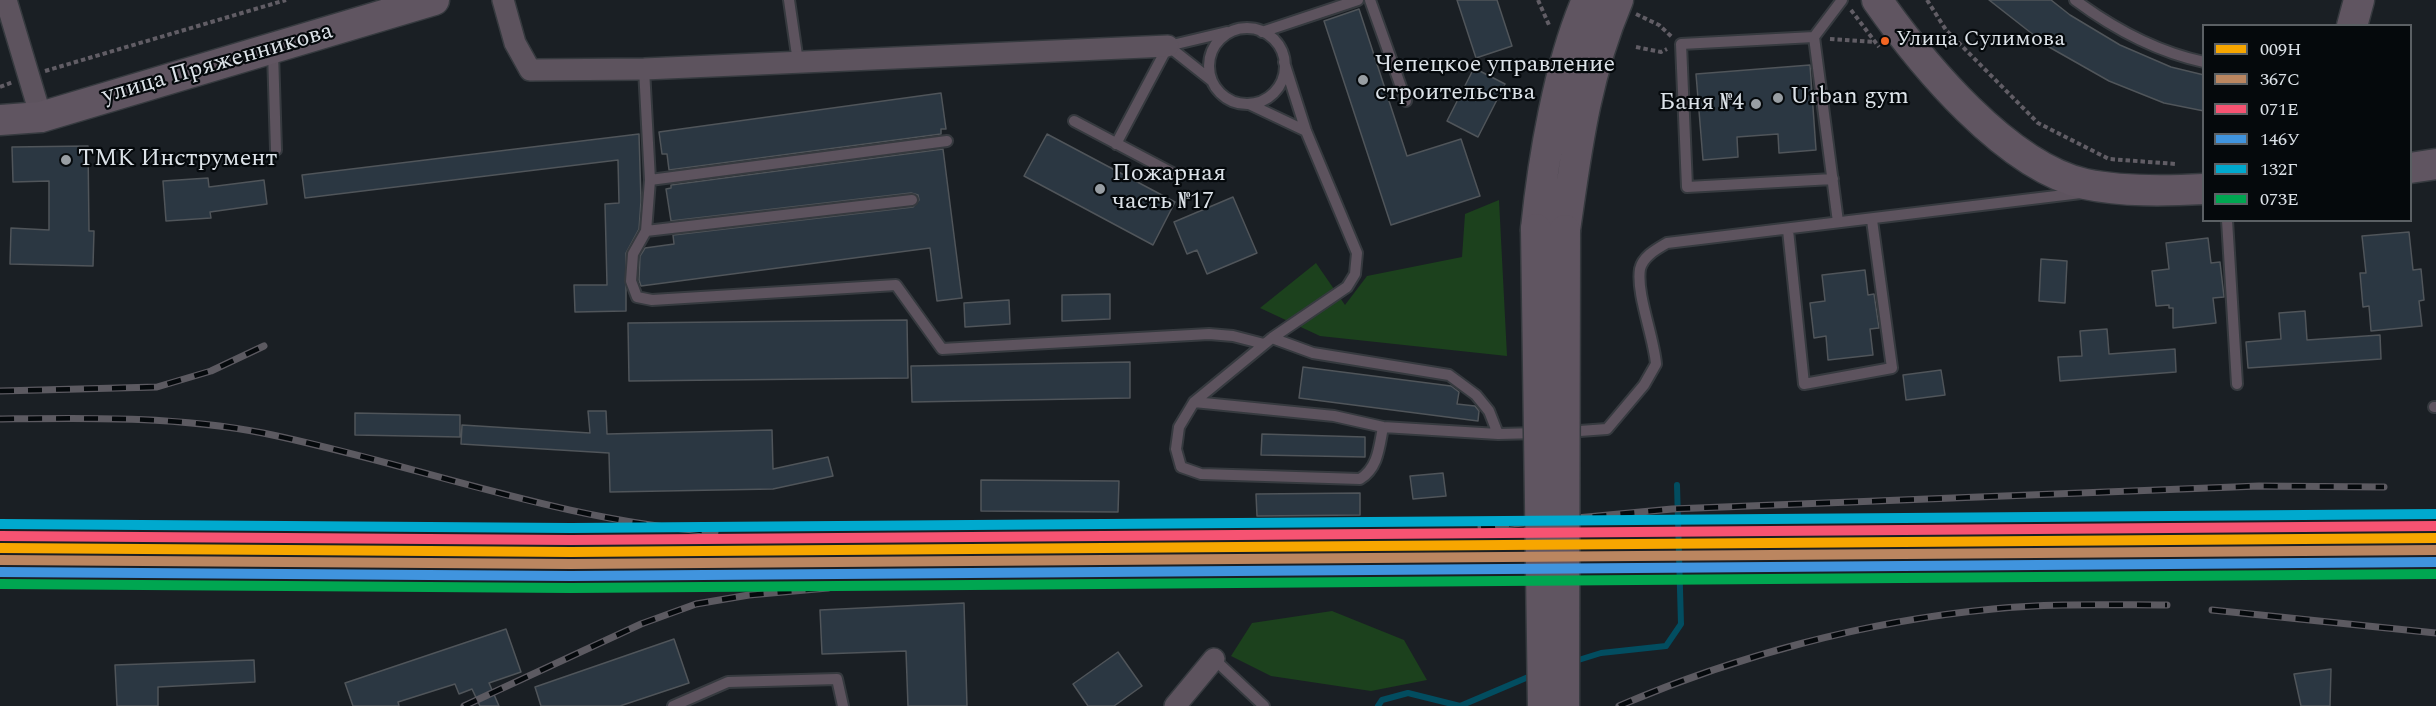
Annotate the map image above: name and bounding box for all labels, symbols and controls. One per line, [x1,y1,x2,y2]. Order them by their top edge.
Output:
street label: улица Пряженникова [99,18,337,112]
legend [2202,24,2412,222]
place label: Улица Сулимова [1896,28,2065,54]
marker: Улица Сулимова [1879,35,1891,47]
text: 009Н [2260,36,2302,63]
place label: Чепецкое управление строительства [1375,52,1615,108]
text: 367С [2260,66,2300,93]
marker: Чепецкое управление строительства [1356,73,1370,87]
place label: Urban gym [1790,84,1909,112]
place label: Баня №4 [1659,90,1744,118]
marker: Urban gym [1771,91,1785,105]
text: 071Е [2260,96,2299,123]
marker: Баня №4 [1749,97,1763,111]
text: 146У [2260,126,2300,153]
place label: ТМК Инструмент [78,146,277,174]
marker: ТМК Инструмент [59,153,73,167]
text: 132Г [2260,156,2298,183]
place label: Пожарная часть №17 [1112,161,1226,217]
marker: Пожарная часть №17 [1093,182,1107,196]
text: 073Е [2260,186,2299,213]

